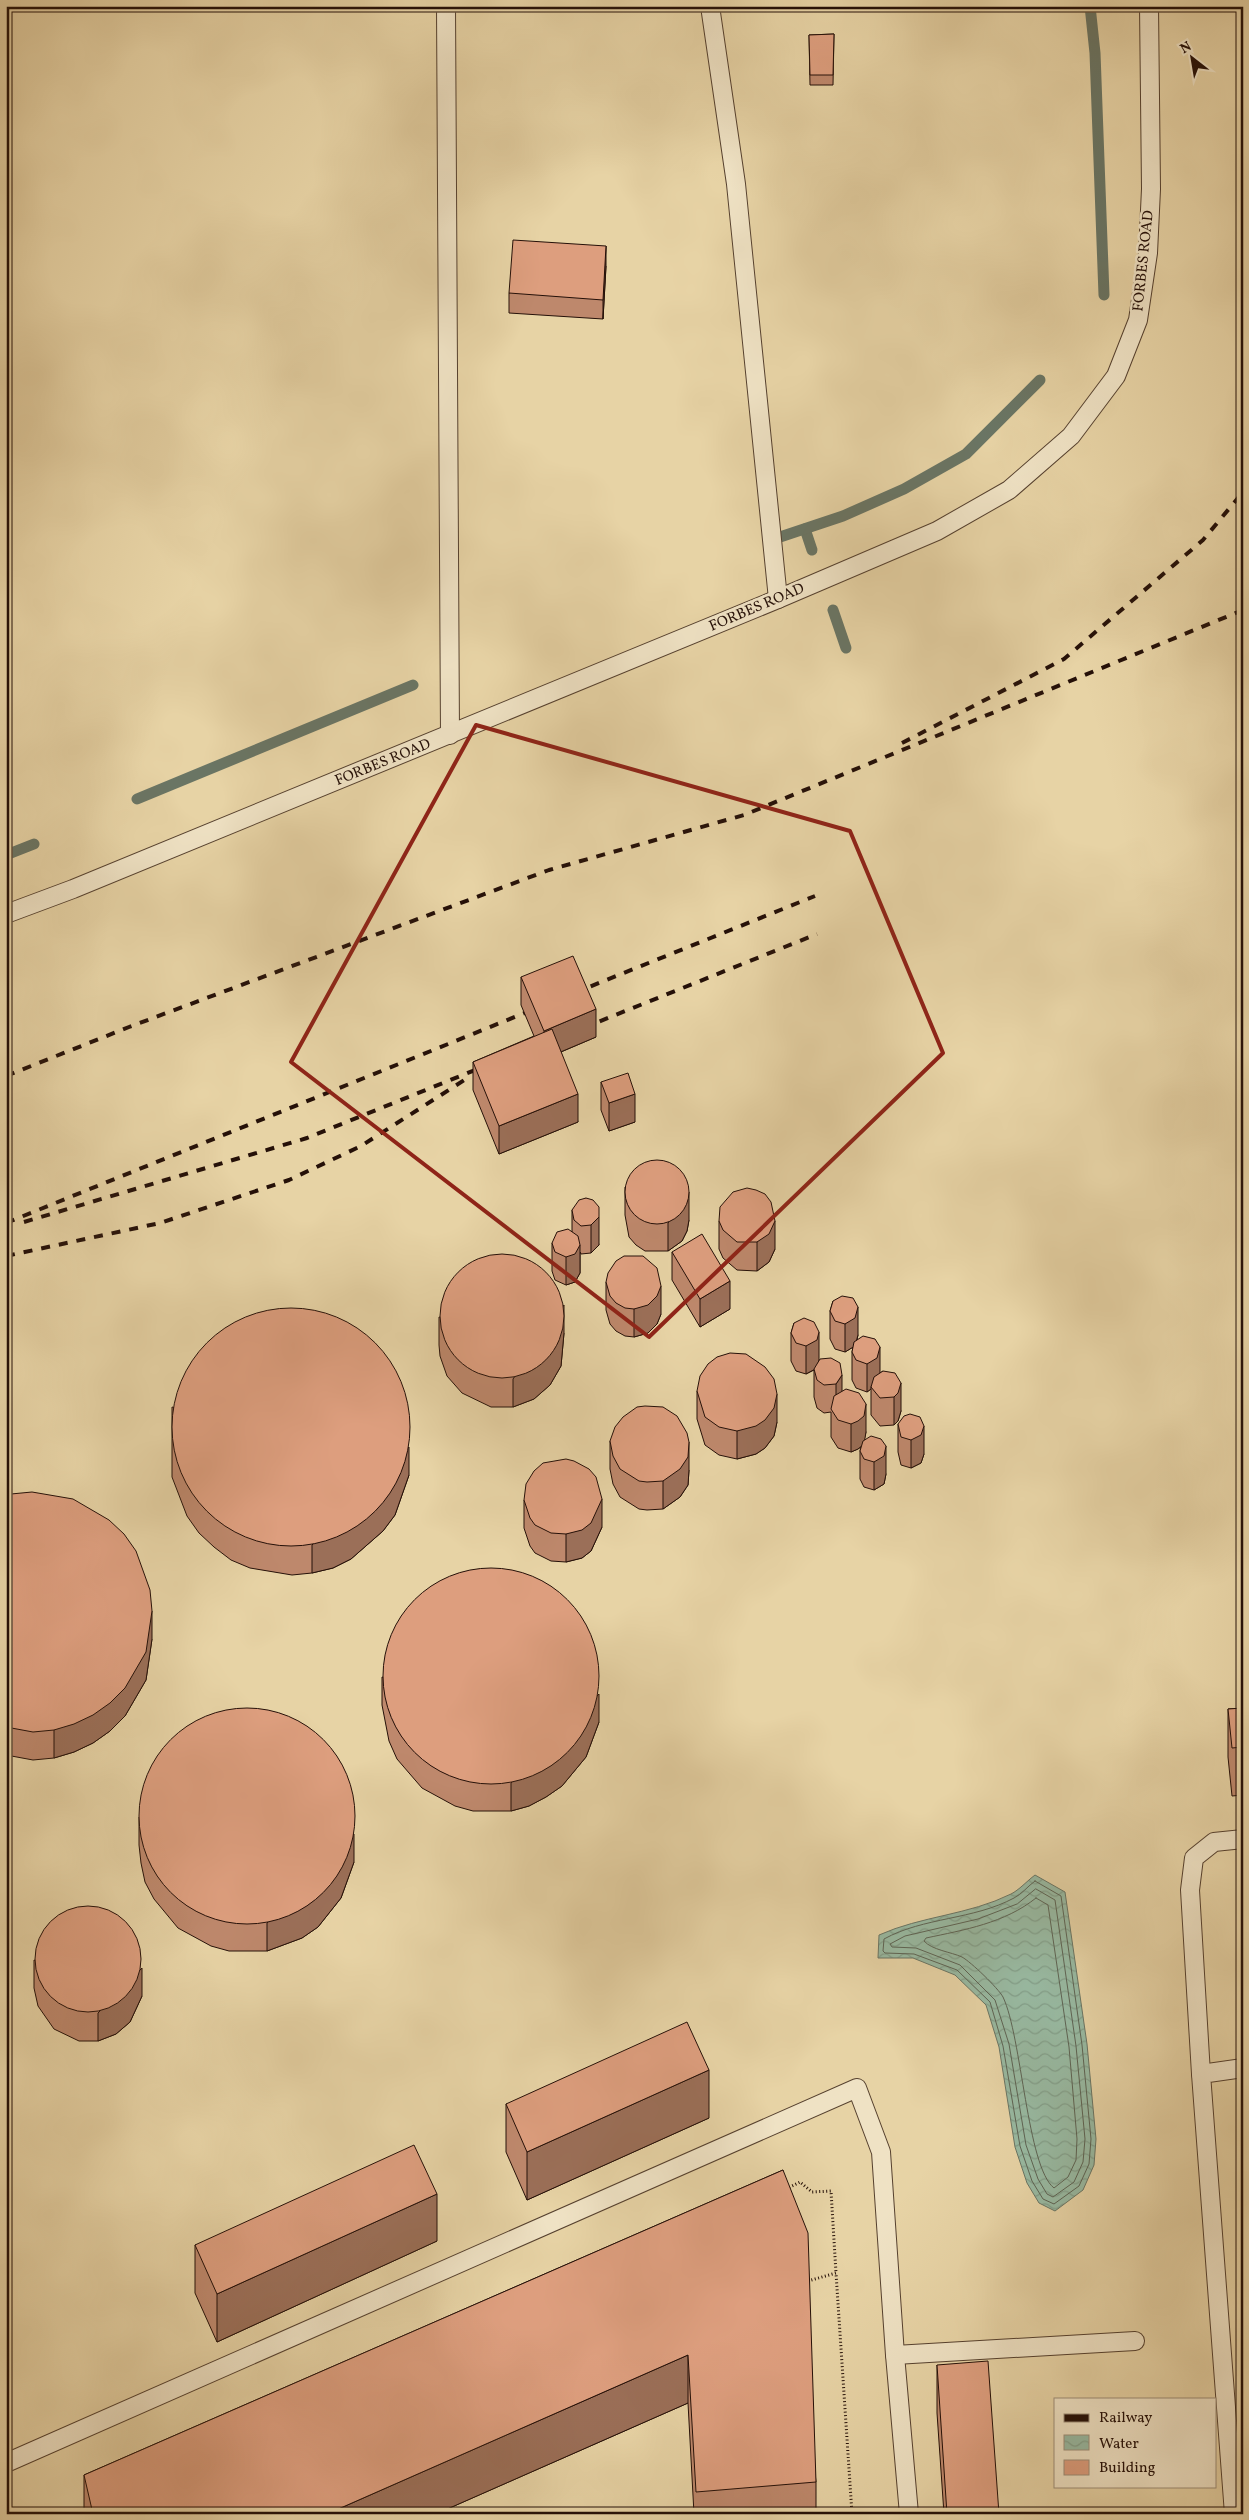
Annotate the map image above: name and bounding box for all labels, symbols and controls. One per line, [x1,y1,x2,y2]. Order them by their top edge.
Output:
north arrow [1166,32,1216,82]
text: N [1177,37,1195,59]
street label: FORBES ROAD [1128,209,1160,313]
street label: FORBES ROAD [706,578,808,638]
street label: FORBES ROAD [332,734,434,792]
legend [1054,2398,1216,2488]
text: Railway [1099,2408,1152,2429]
text: Water [1099,2434,1139,2455]
text: Building [1099,2458,1156,2479]

